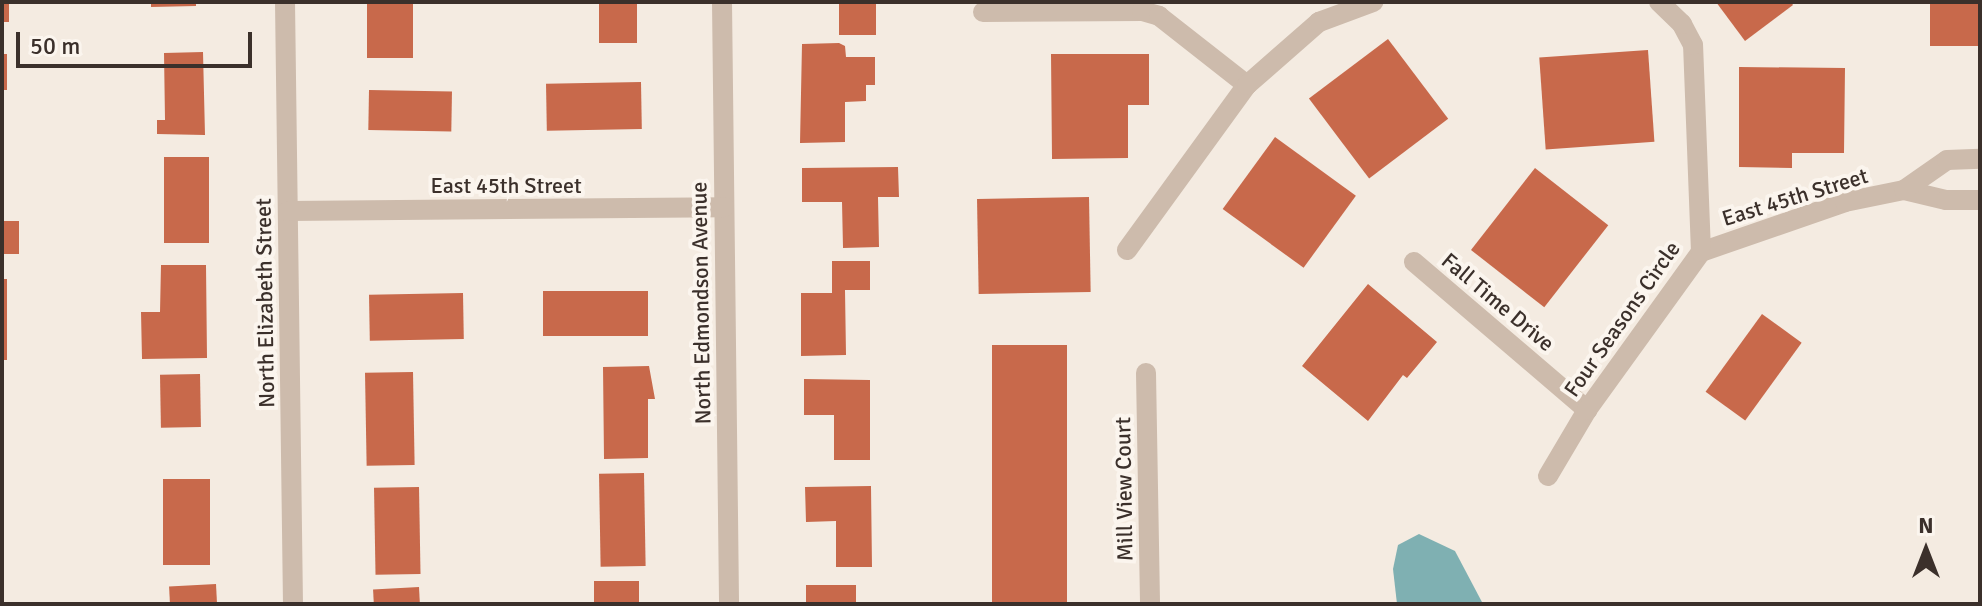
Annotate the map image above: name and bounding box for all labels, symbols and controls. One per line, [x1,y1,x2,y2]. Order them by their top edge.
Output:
scale bar [20,16,256,66]
text: 50 m [30,31,80,61]
street label: East 45th Street [1719,162,1871,232]
street label: East 45th Street [430,173,582,199]
street label: North Edmondson Avenue [686,181,716,425]
street label: North Elizabeth Street [250,198,280,408]
street label: Four Seasons Circle [1559,236,1685,402]
street label: Fall Time Drive [1436,247,1560,357]
street label: Mill View Court [1110,417,1138,561]
north arrow [1886,510,1966,590]
text: N [1918,512,1934,539]

